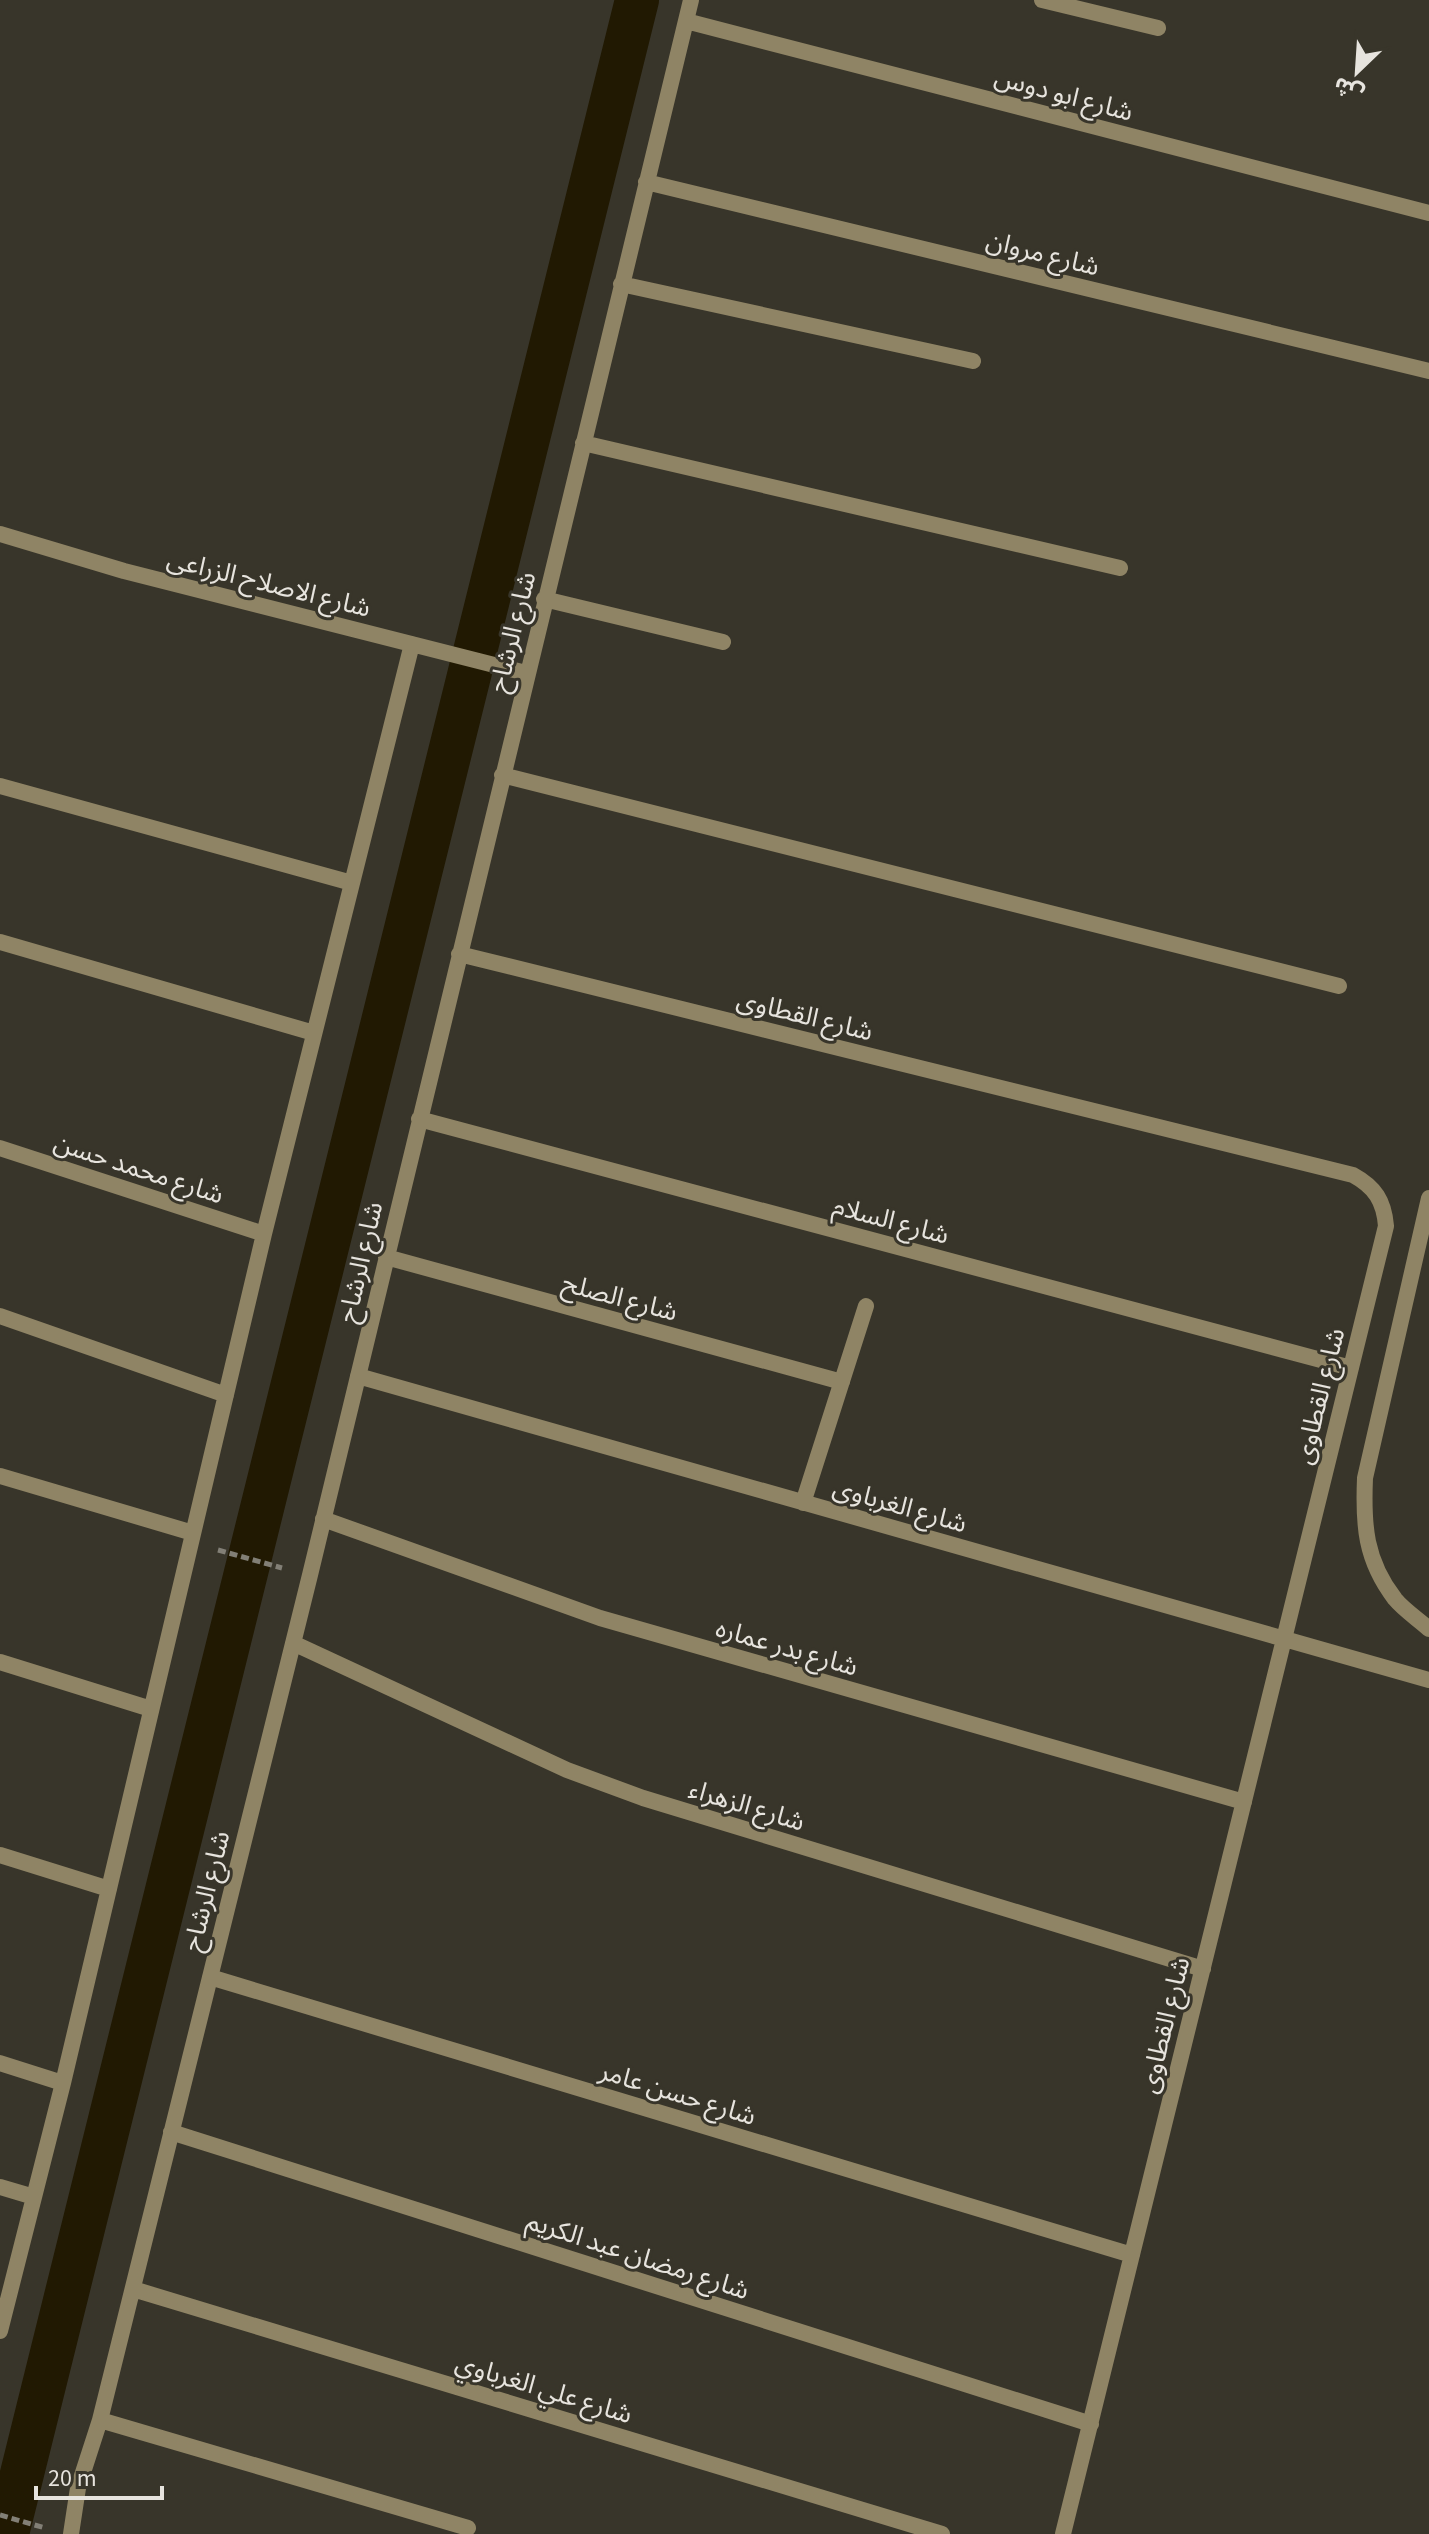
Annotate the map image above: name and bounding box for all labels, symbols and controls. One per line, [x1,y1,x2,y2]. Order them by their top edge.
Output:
north arrow [1317,32,1397,112]
street label: شارع ابو دوس [991,58,1137,131]
text: ش [1329,68,1369,110]
street label: شارع مروان [982,222,1103,285]
street label: شارع الاصلاح الزراعى [163,540,375,627]
street label: شارع الرشاح [480,568,545,696]
street label: شارع القطاوى [733,981,877,1050]
street label: شارع محمد حسن [49,1124,229,1213]
street label: شارع السلام [828,1187,953,1255]
street label: شارع الرشاح [329,1198,392,1326]
street label: شارع الصلح [558,1264,682,1332]
street label: شارع القطاوى [1285,1324,1354,1468]
street label: شارع الغرباوى [829,1469,971,1542]
street label: شارع بدر عماره [712,1610,862,1685]
street label: شارع الزهراء [684,1770,809,1841]
street label: شارع الرشاح [174,1827,239,1955]
street label: شارع القطاوى [1130,1953,1199,2097]
street label: شارع حسن عامر [594,2052,761,2135]
street label: شارع رمضان عبد الكريم [521,2202,754,2310]
street label: شارع علي الغرباوي [451,2344,637,2434]
scale bar [36,2450,162,2500]
text: 20 m [48,2461,97,2496]

